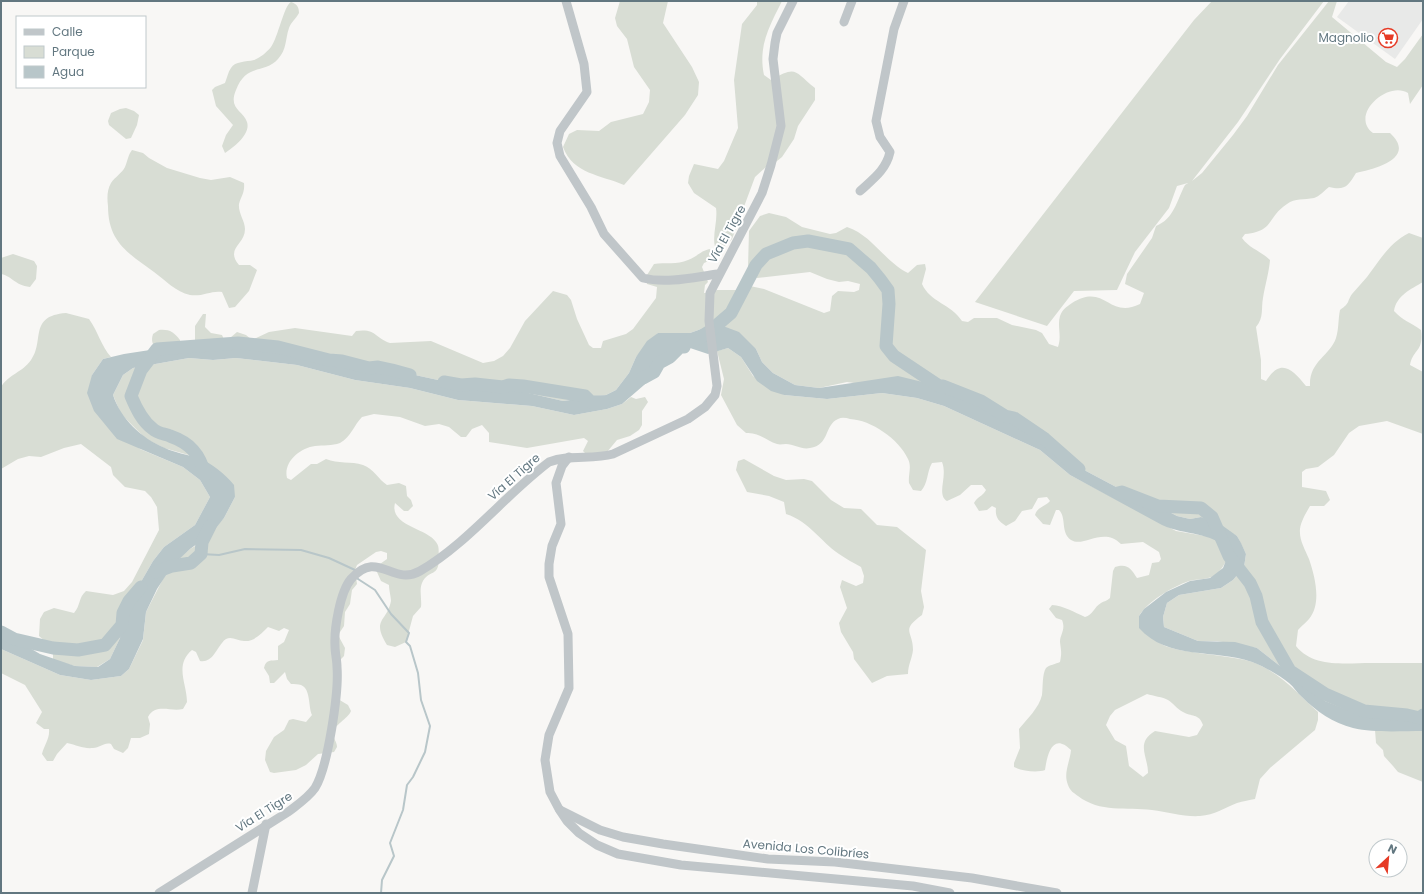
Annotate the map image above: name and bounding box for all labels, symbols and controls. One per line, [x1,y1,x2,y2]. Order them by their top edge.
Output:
legend [16,16,146,88]
text: Calle [52,23,83,40]
supermarket icon: Magnolio [1377,27,1399,49]
place label: Magnolio [1318,29,1374,46]
text: Parque [52,43,95,60]
text: Agua [52,63,84,80]
street label: Vía El Tigre [704,202,750,266]
street label: Vía El Tigre [484,449,543,504]
street label: Vía El Tigre [232,787,295,836]
street label: Avenida Los Colibríes [742,835,870,862]
north arrow [1368,838,1408,878]
text: N [1385,840,1400,858]

